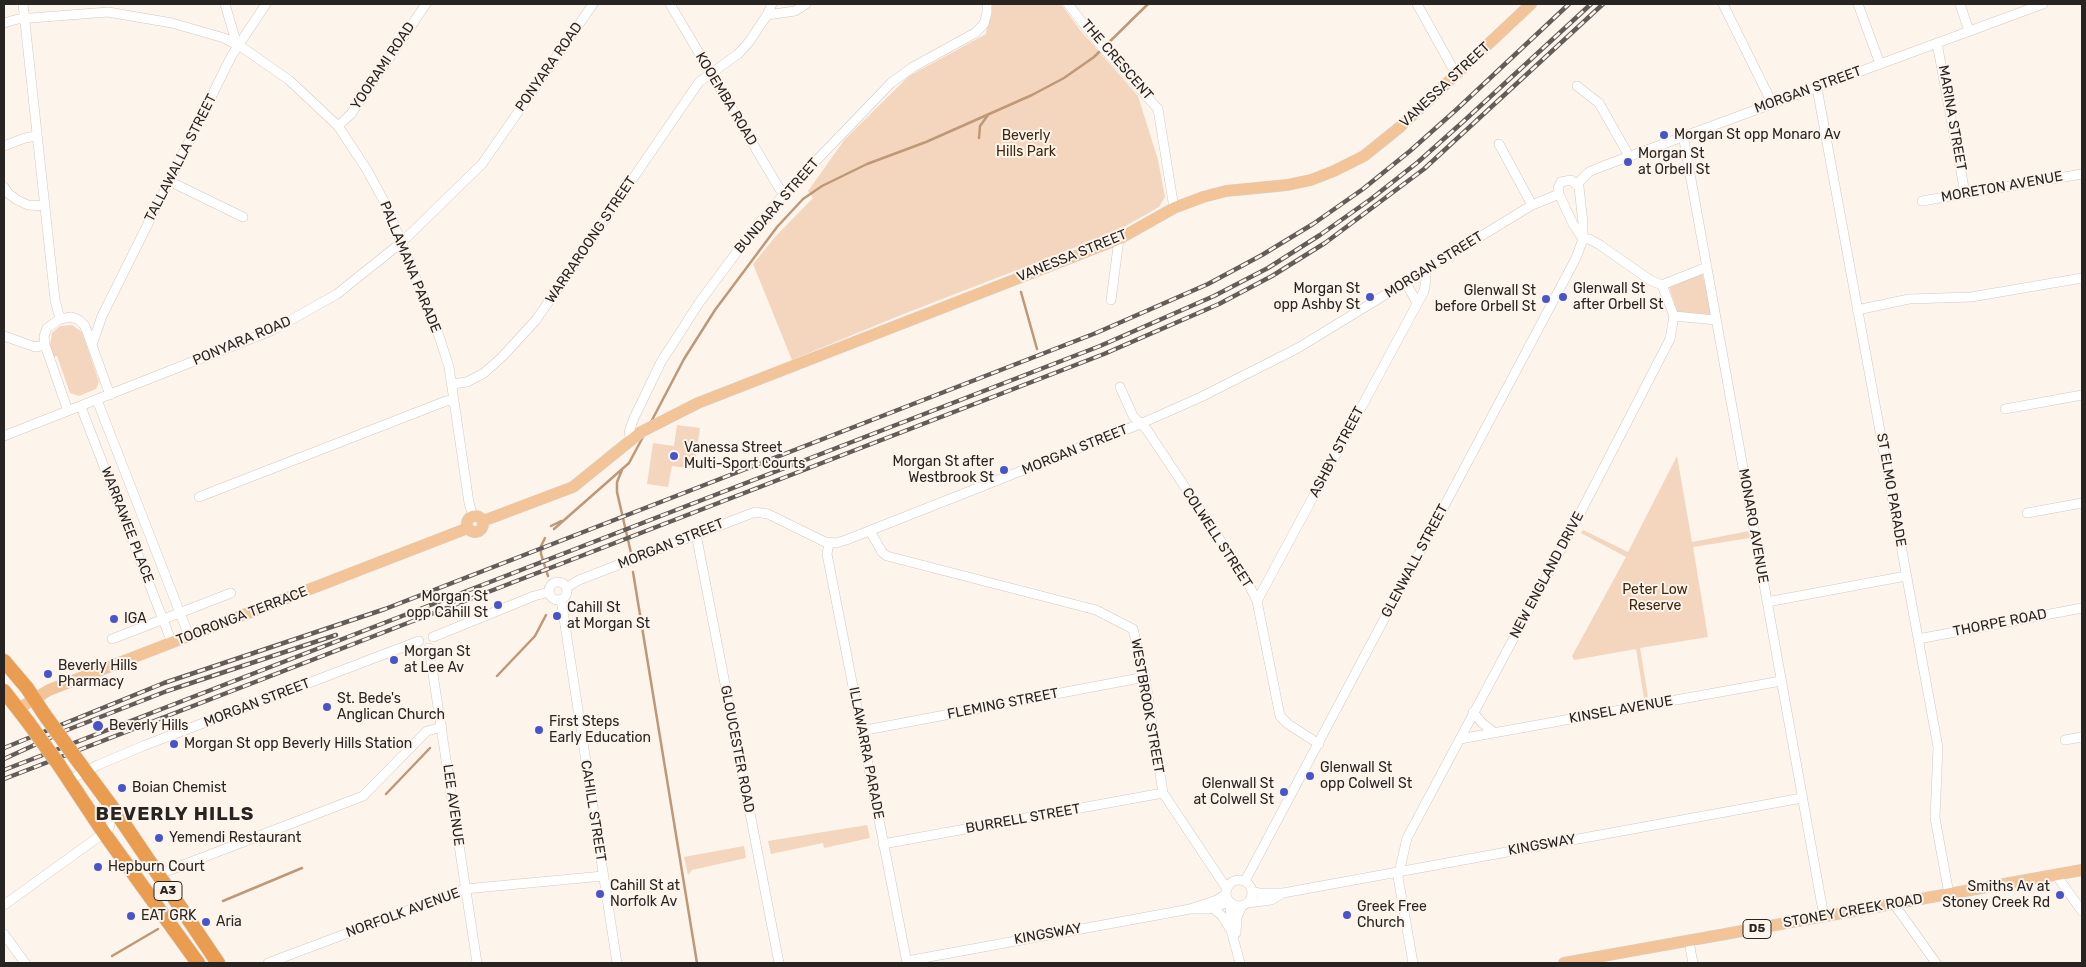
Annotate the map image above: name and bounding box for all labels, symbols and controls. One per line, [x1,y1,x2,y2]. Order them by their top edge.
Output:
street label: THE CRESCENT [1077,16,1157,104]
street label: YOORAMI ROAD [348,19,418,113]
street label: PONYARA ROAD [512,19,586,115]
street label: VANESSA STREET [1396,39,1494,131]
street label: KOOEMBA ROAD [692,49,760,149]
street label: MORGAN STREET [1752,63,1864,117]
street label: MARINA STREET [1934,64,1970,172]
street label: TALLAWALLA STREET [142,91,220,225]
place label: Morgan St opp Monaro Av [1674,127,1841,143]
park label: Beverly Hills Park [996,128,1056,160]
marker: Morgan St opp Monaro Av [1658,129,1670,141]
place label: Morgan St at Orbell St [1638,146,1710,178]
street label: BUNDARA STREET [731,155,823,257]
marker: Morgan St at Orbell St [1622,156,1634,168]
street label: MORETON AVENUE [1940,168,2064,206]
street label: WARRAROONG STREET [542,173,640,307]
street label: PALLAMANA PARADE [376,199,444,335]
street label: VANESSA STREET [1015,226,1129,286]
street label: MORGAN STREET [1382,228,1486,302]
place label: Morgan St opp Ashby St [1273,281,1360,314]
place label: Glenwall St after Orbell St [1573,281,1663,314]
place label: Glenwall St before Orbell St [1435,283,1536,316]
marker: Morgan St opp Ashby St [1364,291,1376,303]
marker: Glenwall St after Orbell St [1557,291,1569,303]
marker: Glenwall St before Orbell St [1540,293,1552,305]
street label: PONYARA ROAD [190,313,294,369]
street label: ASHBY STREET [1306,404,1368,500]
street label: MORGAN STREET [1020,421,1130,479]
street label: ST ELMO PARADE [1873,432,1909,548]
place label: Vanessa Street Multi-Sport Courts [684,440,805,472]
marker: Vanessa Street Multi-Sport Courts [668,450,680,462]
place label: Morgan St after Westbrook St [892,454,994,487]
marker: Morgan St after Westbrook St [998,464,1010,476]
street label: WARRAWEE PLACE [97,465,157,585]
street label: MONARO AVENUE [1735,467,1771,585]
street label: COLWELL STREET [1178,485,1256,591]
street label: GLENWALL STREET [1378,501,1452,621]
street label: NEW ENGLAND DRIVE [1506,509,1588,641]
street label: MORGAN STREET [616,515,726,573]
park label: Peter Low Reserve [1622,582,1688,614]
street label: TOORONGA TERRACE [174,583,310,649]
place label: Morgan St opp Cahill St [406,589,488,622]
marker: Morgan St opp Cahill St [492,599,504,611]
place label: Cahill St at Morgan St [567,600,650,632]
street label: THORPE ROAD [1952,606,2048,640]
marker: Cahill St at Morgan St [551,610,563,622]
place label: IGA [124,611,147,627]
marker: IGA [108,613,120,625]
street label: WESTBROOK STREET [1127,637,1167,775]
place label: Morgan St at Lee Av [404,644,471,676]
marker: Morgan St at Lee Av [388,654,400,666]
place label: Beverly Hills Pharmacy [58,658,137,690]
marker: Beverly Hills Pharmacy [42,668,54,680]
street label: MORGAN STREET [201,675,313,731]
street label: GLOUCESTER ROAD [716,684,758,814]
street label: ILLAWARRA PARADE [845,685,887,821]
street label: FLEMING STREET [946,685,1060,723]
place label: St. Bede's Anglican Church [337,691,445,724]
street label: KINSEL AVENUE [1568,693,1674,727]
marker: St. Bede's Anglican Church [321,701,333,713]
place label: First Steps Early Education [549,714,651,746]
place label: Beverly Hills [109,718,188,734]
marker: Beverly Hills [91,719,105,733]
marker: First Steps Early Education [533,724,545,736]
place label: Morgan St opp Beverly Hills Station [184,736,412,752]
marker: Morgan St opp Beverly Hills Station [168,738,180,750]
street label: CAHILL STREET [577,759,609,863]
place label: Glenwall St opp Colwell St [1320,760,1412,792]
street label: LEE AVENUE [439,763,467,847]
marker: Glenwall St opp Colwell St [1304,770,1316,782]
place label: Glenwall St at Colwell St [1193,776,1274,809]
place label: Boian Chemist [132,780,227,796]
marker: Boian Chemist [116,782,128,794]
marker: Glenwall St at Colwell St [1278,786,1290,798]
street label: BURRELL STREET [964,801,1082,837]
district label: BEVERLY HILLS [94,804,256,826]
place label: Yemendi Restaurant [169,830,301,846]
street label: KINGSWAY [1507,831,1577,859]
marker: Yemendi Restaurant [153,832,165,844]
place label: Hepburn Court [108,859,205,875]
marker: Hepburn Court [92,861,104,873]
place label: Cahill St at Norfolk Av [610,878,680,910]
place label: Smiths Av at Stoney Creek Rd [1942,879,2050,912]
road number: A3 [154,881,182,900]
street label: NORFOLK AVENUE [344,885,462,941]
marker: Cahill St at Norfolk Av [594,888,606,900]
marker: Smiths Av at Stoney Creek Rd [2054,889,2066,901]
street label: STONEY CREEK ROAD [1782,890,1924,932]
place label: Greek Free Church [1357,899,1427,932]
place label: EAT GRK [141,908,196,924]
marker: Greek Free Church [1341,909,1353,921]
marker: EAT GRK [125,910,137,922]
place label: Aria [216,914,242,930]
marker: Aria [200,916,212,928]
street label: KINGSWAY [1013,920,1083,948]
road number: D5 [1743,920,1771,939]

